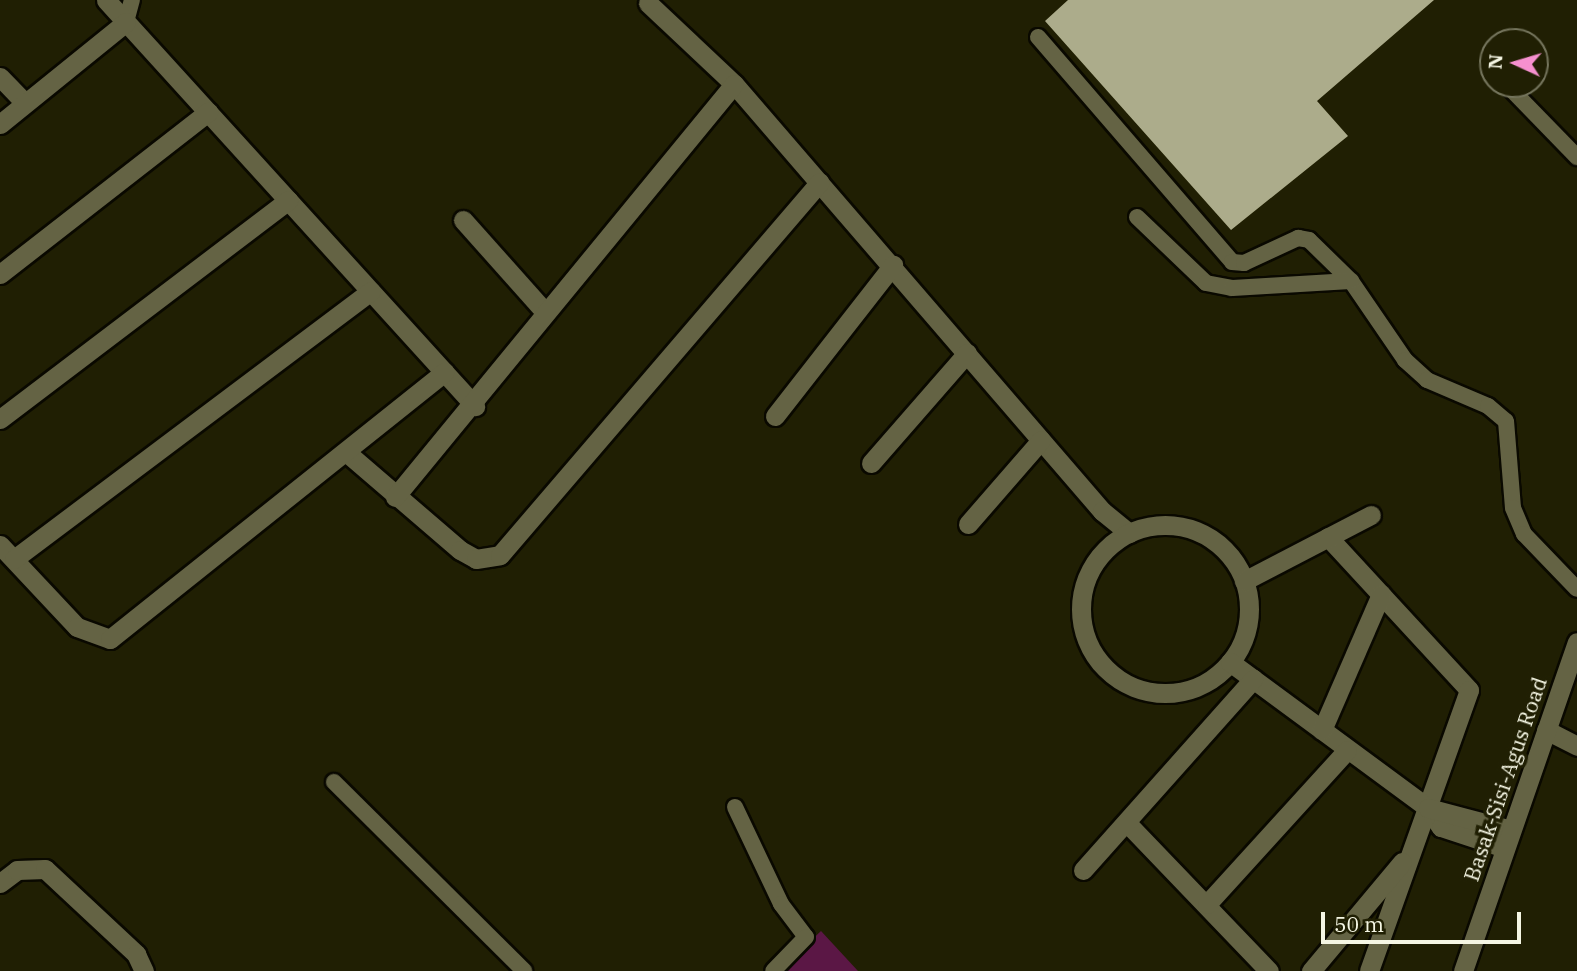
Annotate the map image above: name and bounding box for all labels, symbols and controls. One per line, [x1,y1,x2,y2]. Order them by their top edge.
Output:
north arrow [1479,28,1549,98]
text: N [1483,53,1508,70]
street label: Basak-Sisi-Agus Road [1458,674,1552,884]
scale bar [1325,898,1524,942]
text: 50 m [1334,910,1384,938]

